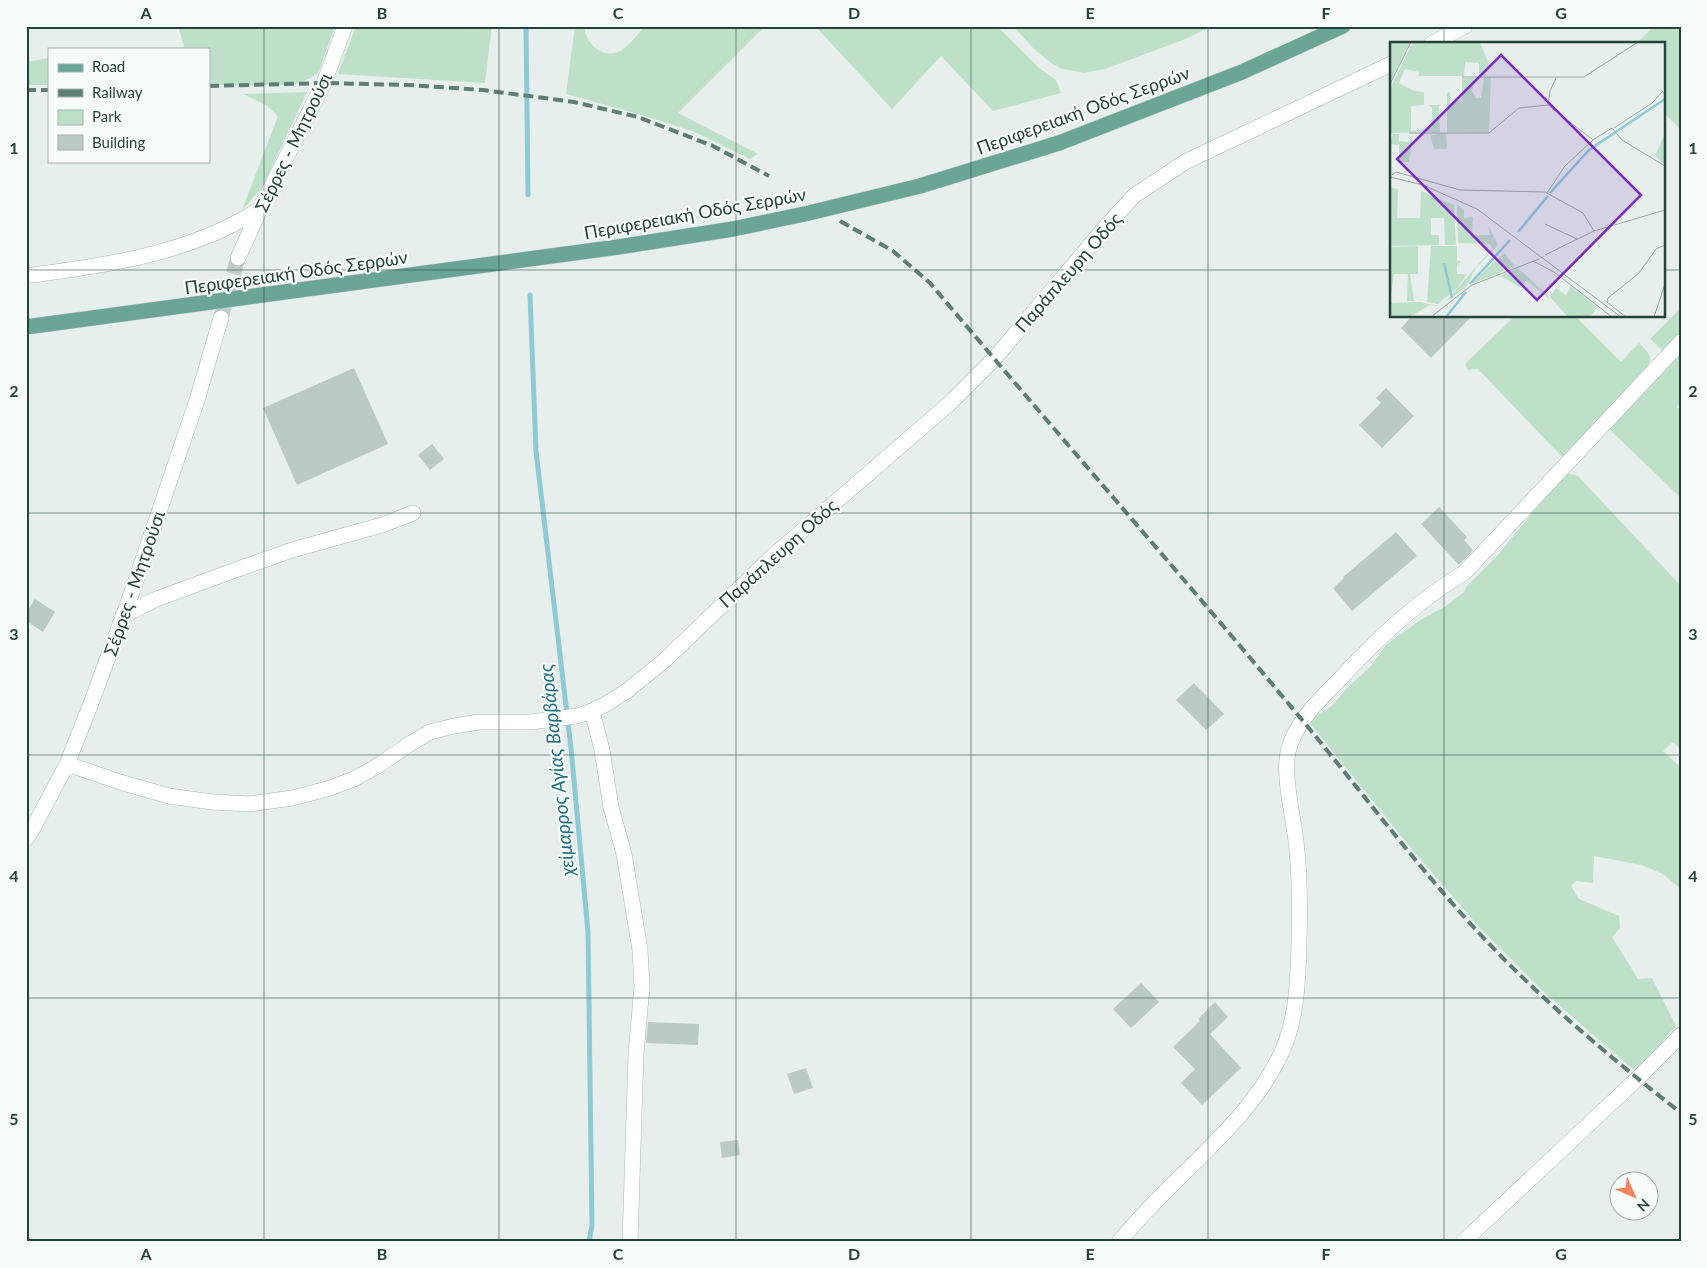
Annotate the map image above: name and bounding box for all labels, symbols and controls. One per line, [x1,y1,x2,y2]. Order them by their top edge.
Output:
text: A [139,3,152,22]
text: B [377,3,387,22]
text: C [613,3,624,22]
text: D [848,3,860,22]
text: E [1085,3,1095,22]
text: F [1321,3,1331,22]
text: G [1555,3,1567,22]
inset map [1390,42,1664,318]
legend [48,48,210,162]
text: Road [92,57,125,75]
street label: Περιφερειακή Οδός Σερρών [973,61,1193,159]
street label: Σέρρες - Μητρούσι [250,69,336,215]
text: Railway [92,83,143,101]
text: Park [92,107,122,125]
text: Building [92,133,145,151]
text: 1 [9,138,19,157]
text: 1 [1688,138,1698,157]
street label: Περιφερειακή Οδός Σερρών [582,183,808,243]
street label: Παράπλευρη Οδός [1010,207,1126,336]
street label: Περιφερειακή Οδός Σερρών [183,245,409,299]
text: 2 [9,381,19,400]
text: 2 [1688,381,1698,400]
street label: Παράπλευρη Οδός [714,494,842,612]
street label: Σέρρες - Μητρούσι [99,507,169,659]
text: 3 [9,624,19,643]
text: 3 [1688,624,1698,643]
water label: χείμαρρος Αγίας Βαρβάρας [533,662,579,878]
text: 4 [9,866,19,885]
text: 4 [1688,866,1698,885]
text: 5 [9,1109,19,1128]
text: 5 [1688,1109,1698,1128]
north arrow [1610,1170,1660,1220]
text: N [1634,1196,1653,1215]
text: A [139,1244,152,1263]
text: B [377,1244,387,1263]
text: C [613,1244,624,1263]
text: D [848,1244,860,1263]
text: E [1085,1244,1095,1263]
text: F [1321,1244,1331,1263]
text: G [1555,1244,1567,1263]

